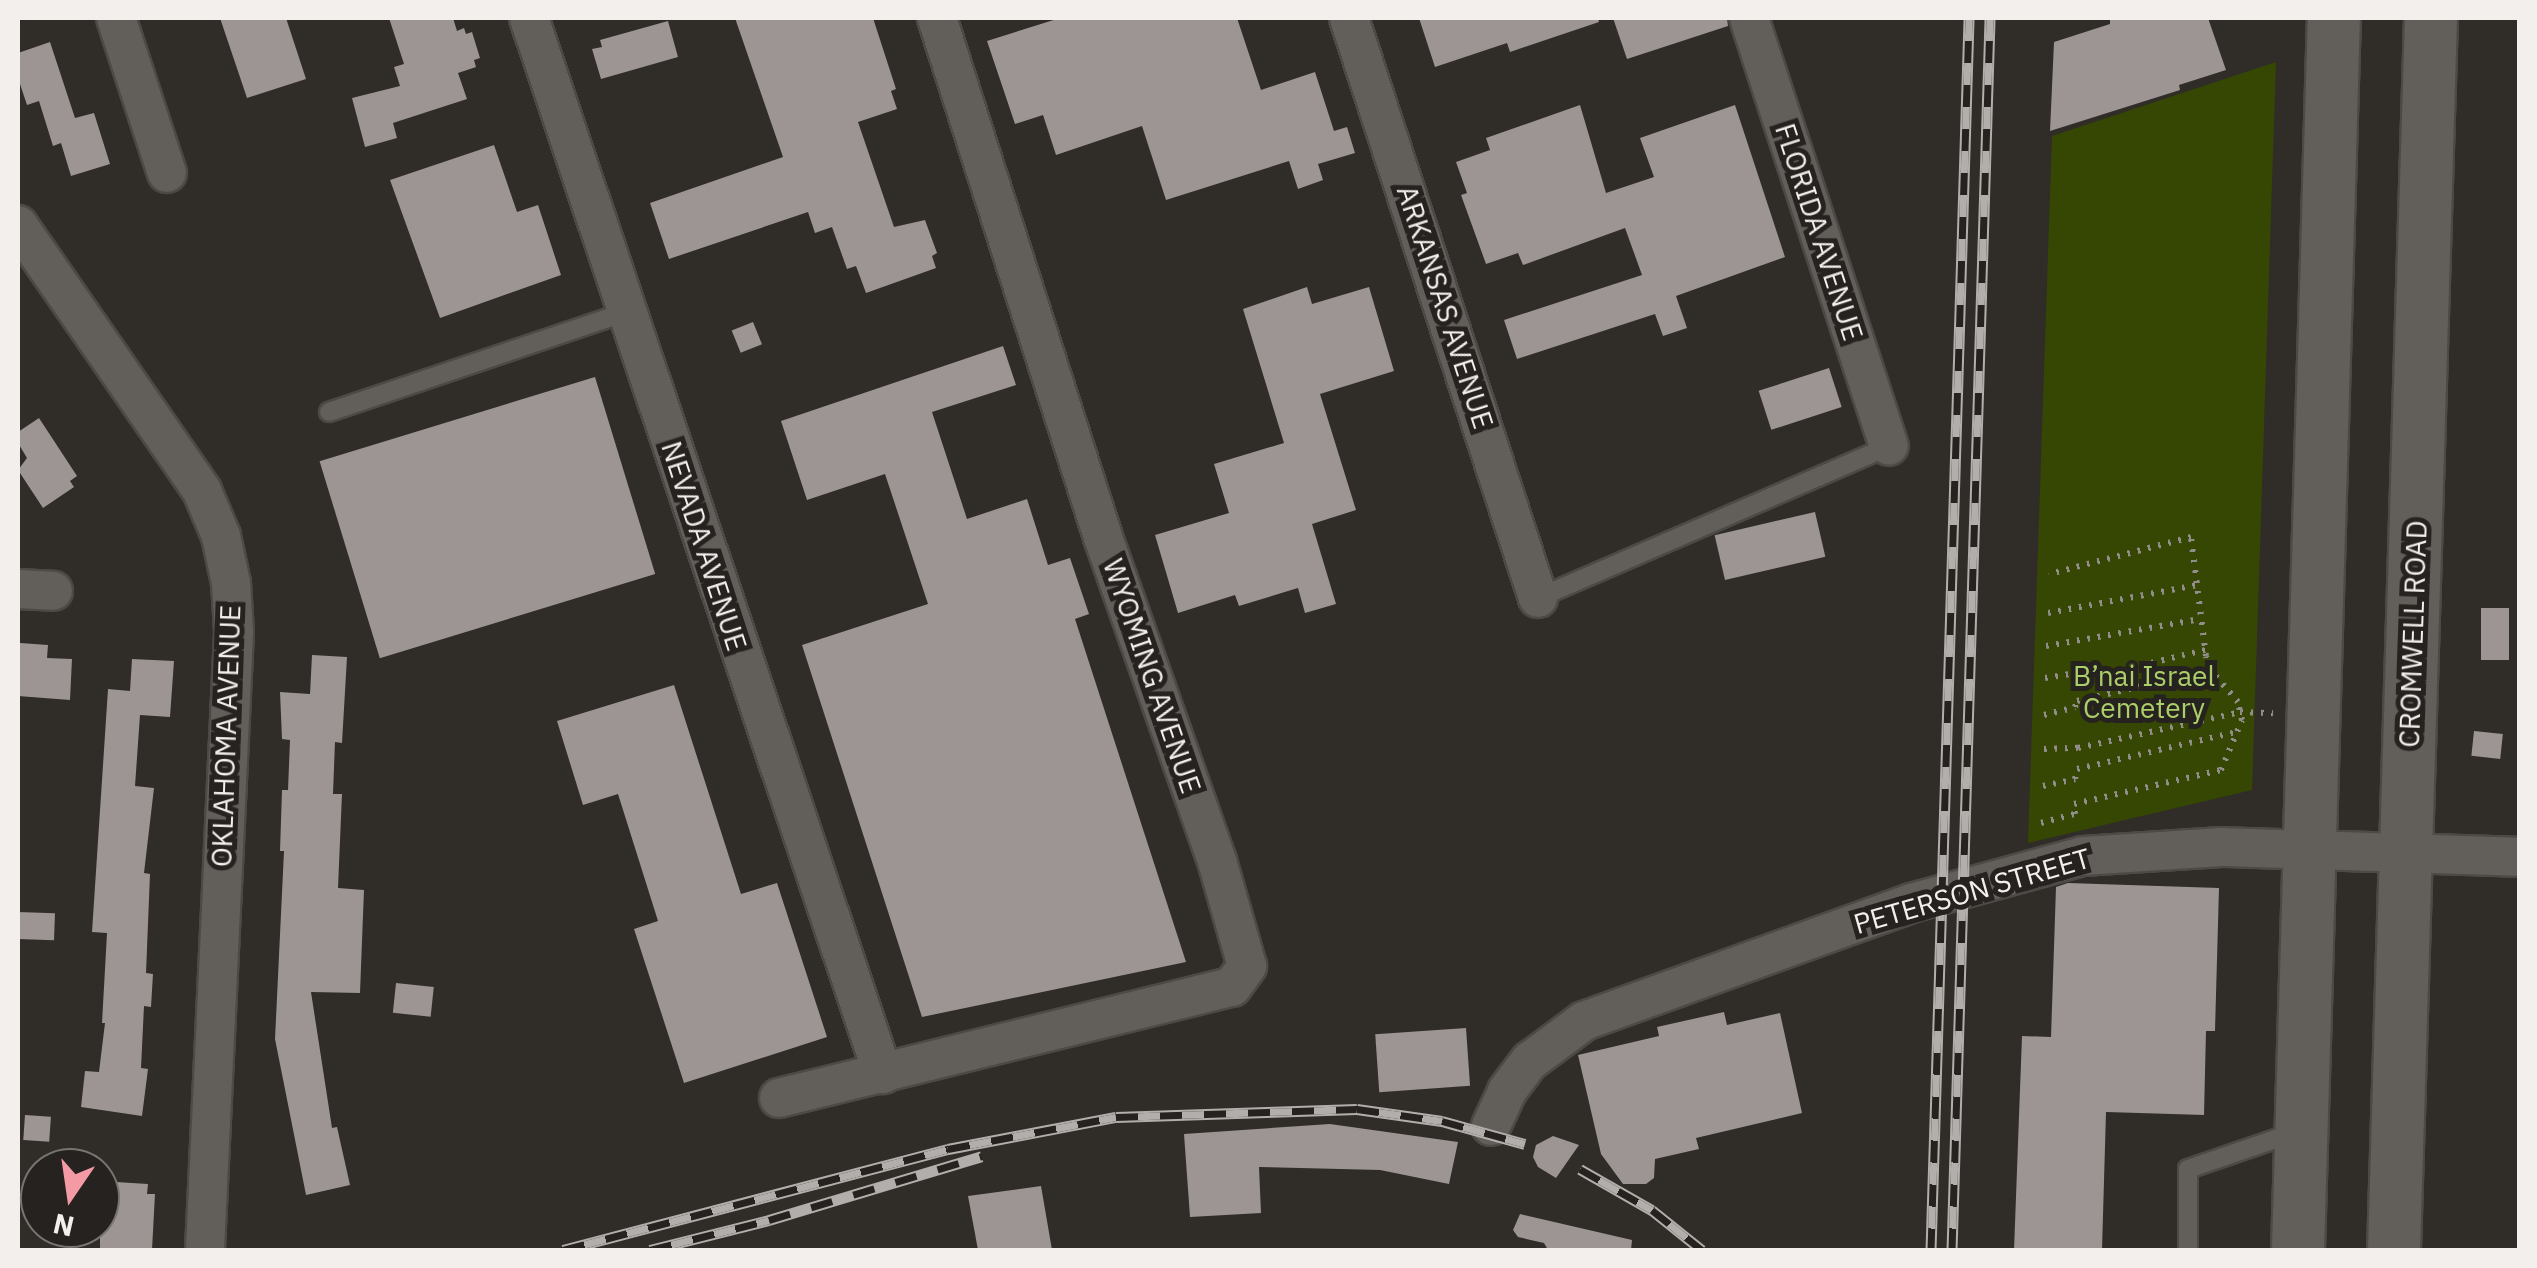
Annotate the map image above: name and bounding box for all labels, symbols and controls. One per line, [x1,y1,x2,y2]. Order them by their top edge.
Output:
street label: FLORIDA AVENUE [1768,119,1870,345]
street label: ARKANSAS AVENUE [1390,181,1500,433]
street label: NEVADA AVENUE [654,437,754,655]
street label: CROMWELL ROAD [2392,520,2434,748]
street label: WYOMING AVENUE [1096,554,1208,798]
street label: OKLAHOMA AVENUE [205,604,247,868]
park label: B’nai Israel Cemetery [2073,659,2215,725]
street label: PETERSON STREET [1850,841,2094,941]
north arrow [20,1148,120,1248]
text: N [50,1205,78,1246]

